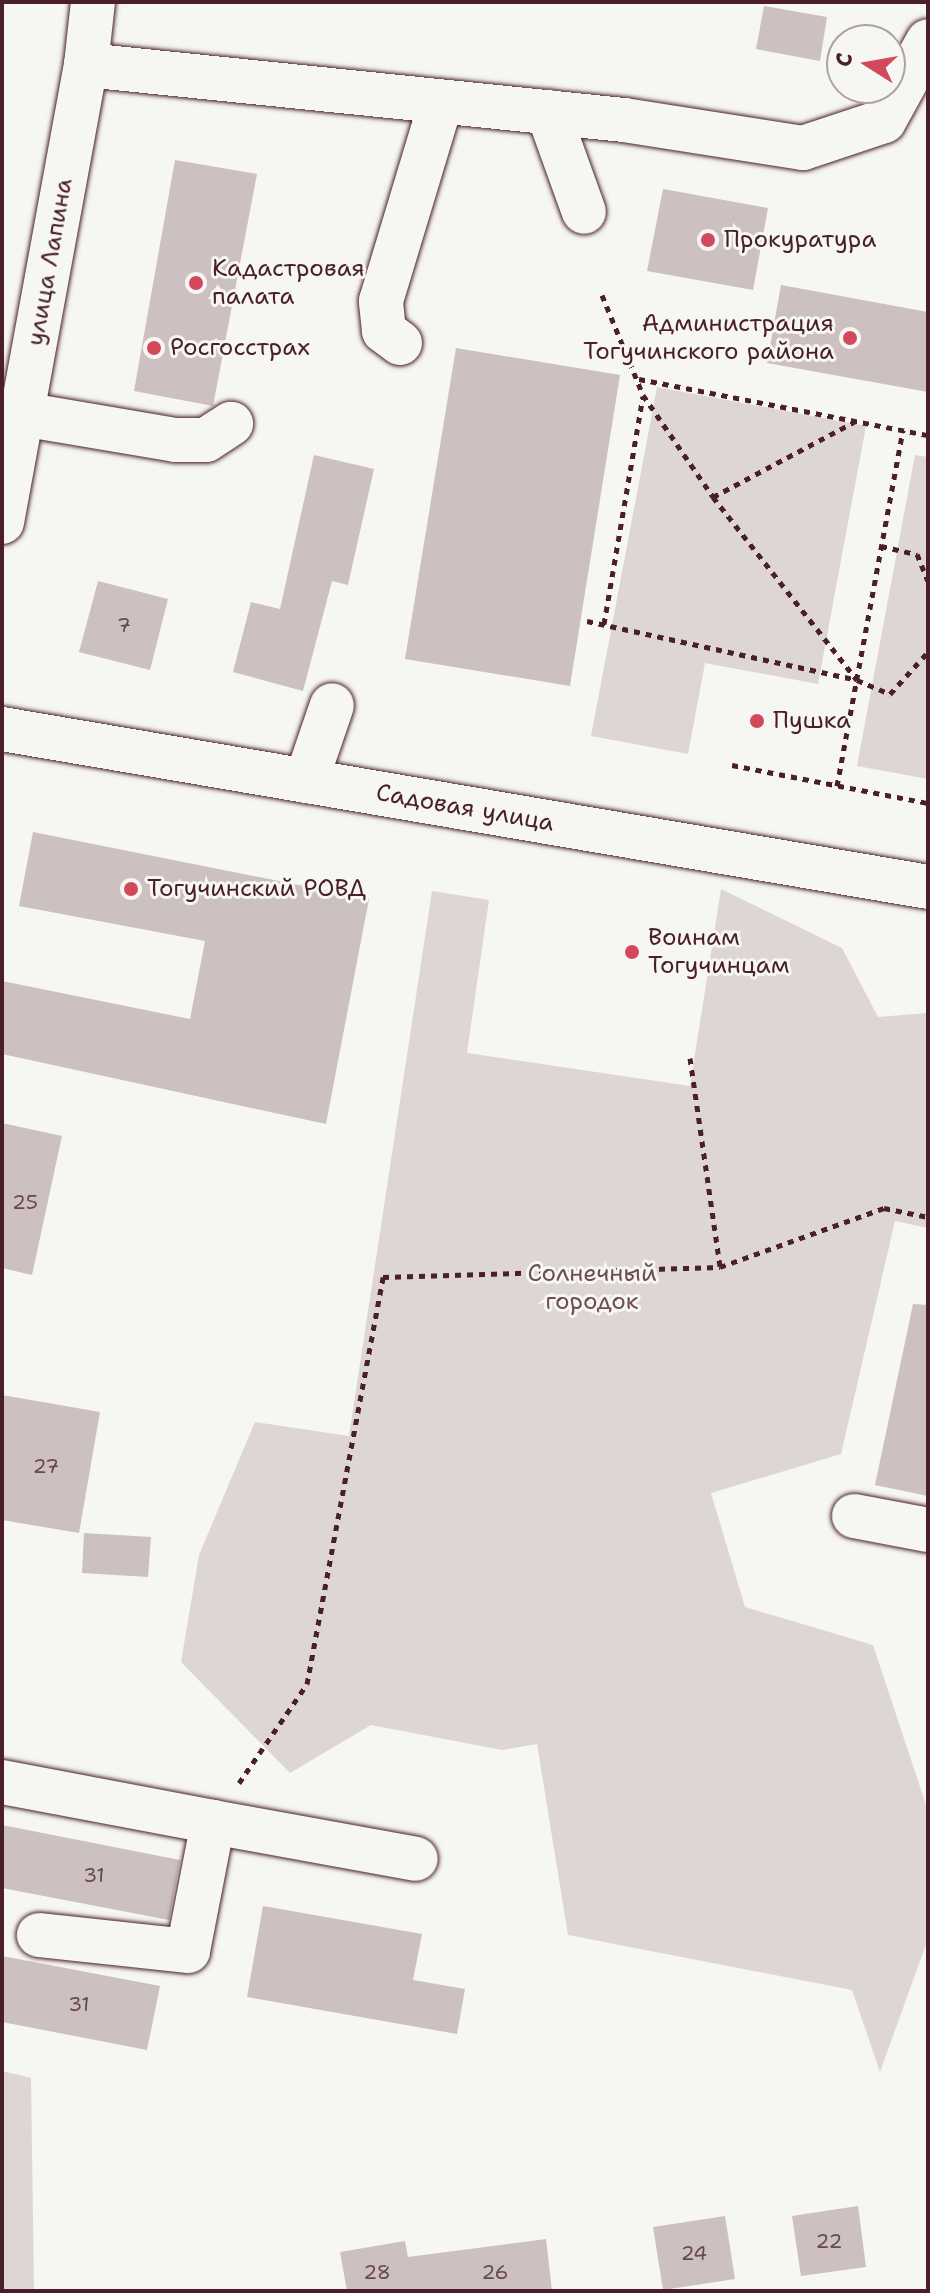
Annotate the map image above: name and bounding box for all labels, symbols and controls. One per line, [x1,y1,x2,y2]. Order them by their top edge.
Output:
north arrow [826,24,906,104]
text: С [828,50,859,69]
street label: улица Лапина [21,176,79,348]
place label: Прокуратура [724,226,876,254]
marker: Прокуратура [699,231,717,249]
place label: Кадастровая палата [212,255,365,311]
marker: Кадастровая палата [187,274,205,292]
place label: Администрация Тогучинского района [583,310,834,366]
marker: Администрация Тогучинского района [841,329,859,347]
place label: Росгосстрах [170,334,310,362]
marker: Росгосстрах [145,339,163,357]
house number: 7 [117,613,131,637]
place label: Пушка [773,707,851,735]
marker: Пушка [748,712,766,730]
street label: Садовая улица [374,778,556,838]
place label: Тогучинский РОВД [147,875,366,903]
marker: Тогучинский РОВД [122,880,140,898]
place label: Воинам Тогучинцам [648,924,789,980]
marker: Воинам Тогучинцам [623,943,641,961]
house number: 25 [12,1190,38,1214]
park label: Солнечный городок [527,1260,657,1316]
house number: 27 [33,1454,59,1478]
house number: 31 [83,1863,105,1887]
house number: 31 [68,1992,90,2016]
house number: 22 [816,2229,842,2253]
house number: 24 [681,2241,707,2265]
house number: 28 [363,2260,391,2284]
house number: 26 [481,2260,509,2284]

